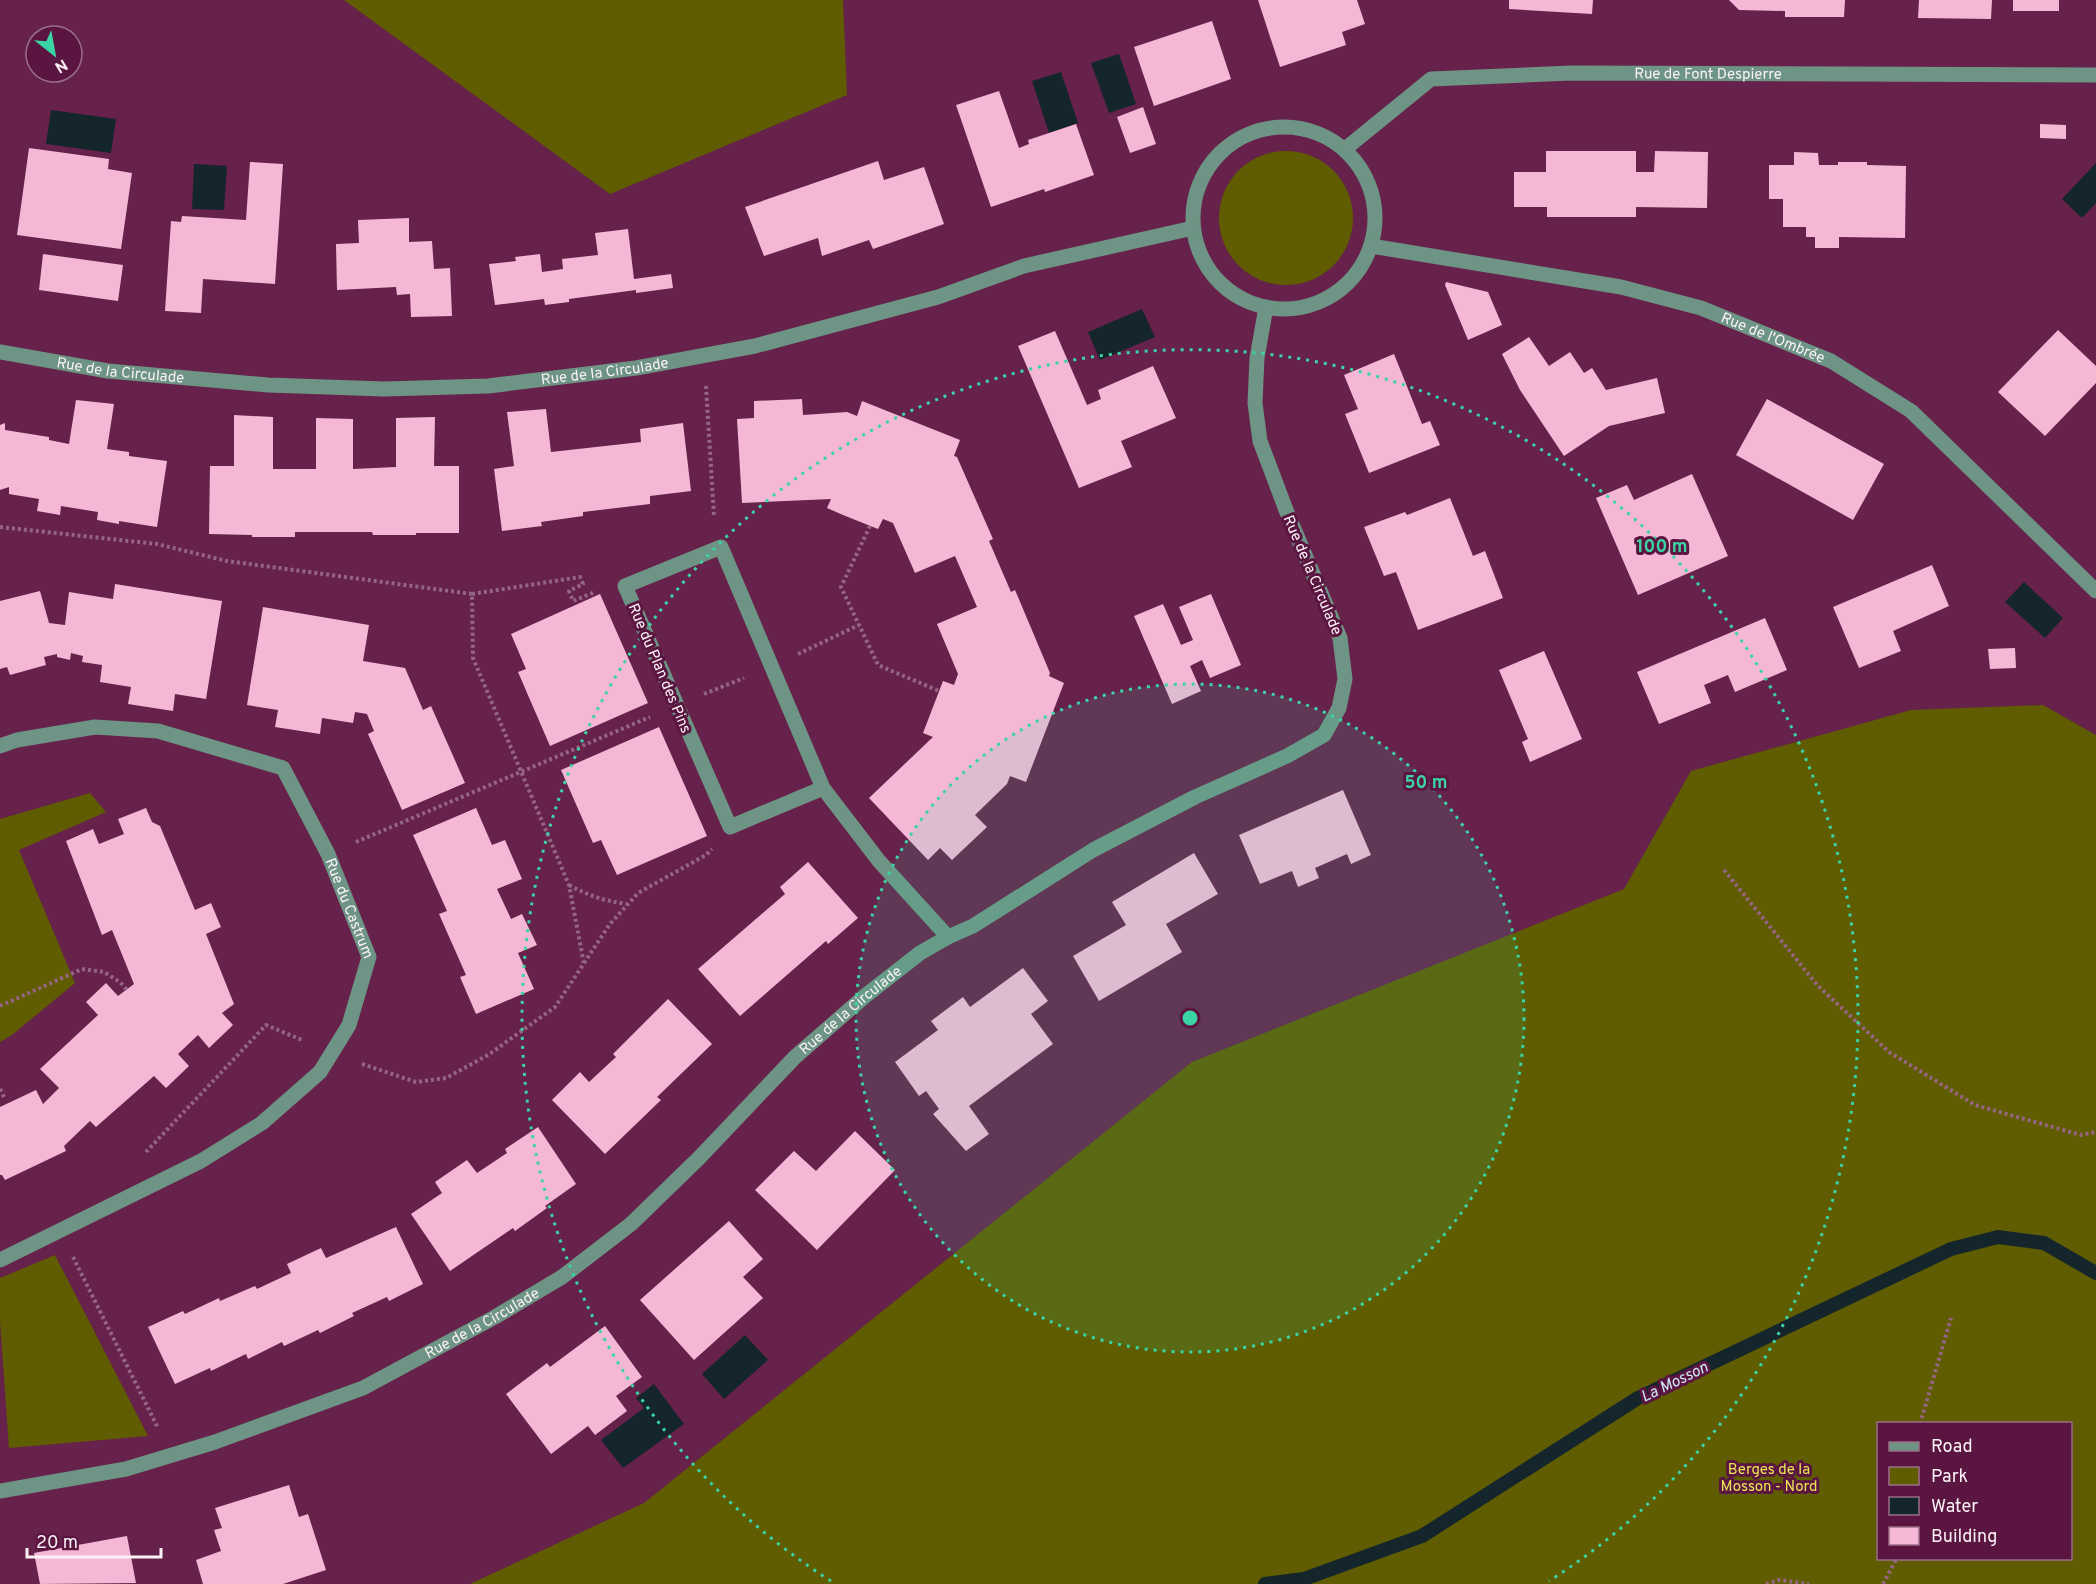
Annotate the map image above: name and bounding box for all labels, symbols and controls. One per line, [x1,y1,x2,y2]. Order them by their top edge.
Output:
north arrow [24,24,84,84]
text: N [51,54,71,77]
street label: Rue de Font Despierre [1634,65,1782,85]
street label: Rue de l'Ombrée [1718,309,1827,369]
street label: Rue de la Circulade [55,354,185,389]
street label: Rue de la Circulade [540,354,670,390]
street label: Rue de la Circulade [1278,513,1345,638]
text: 100 m [1636,536,1688,559]
street label: Rue du Plan des Pins [623,601,695,736]
text: 50 m [1404,772,1448,795]
street label: Rue du Castrum [320,856,377,962]
street label: Rue de la Circulade [796,963,906,1060]
centre of rings [1180,1008,1200,1028]
street label: Rue de la Circulade [422,1285,544,1364]
water label: La Mosson [1638,1358,1712,1408]
legend [1877,1422,2072,1560]
text: Road [1931,1436,1973,1459]
park label: Berges de la Mosson - Nord [1721,1461,1817,1497]
text: Park [1931,1466,1968,1489]
text: Water [1931,1496,1978,1519]
scale bar [27,1521,160,1559]
text: Building [1931,1526,1997,1549]
text: 20 m [36,1532,78,1555]

